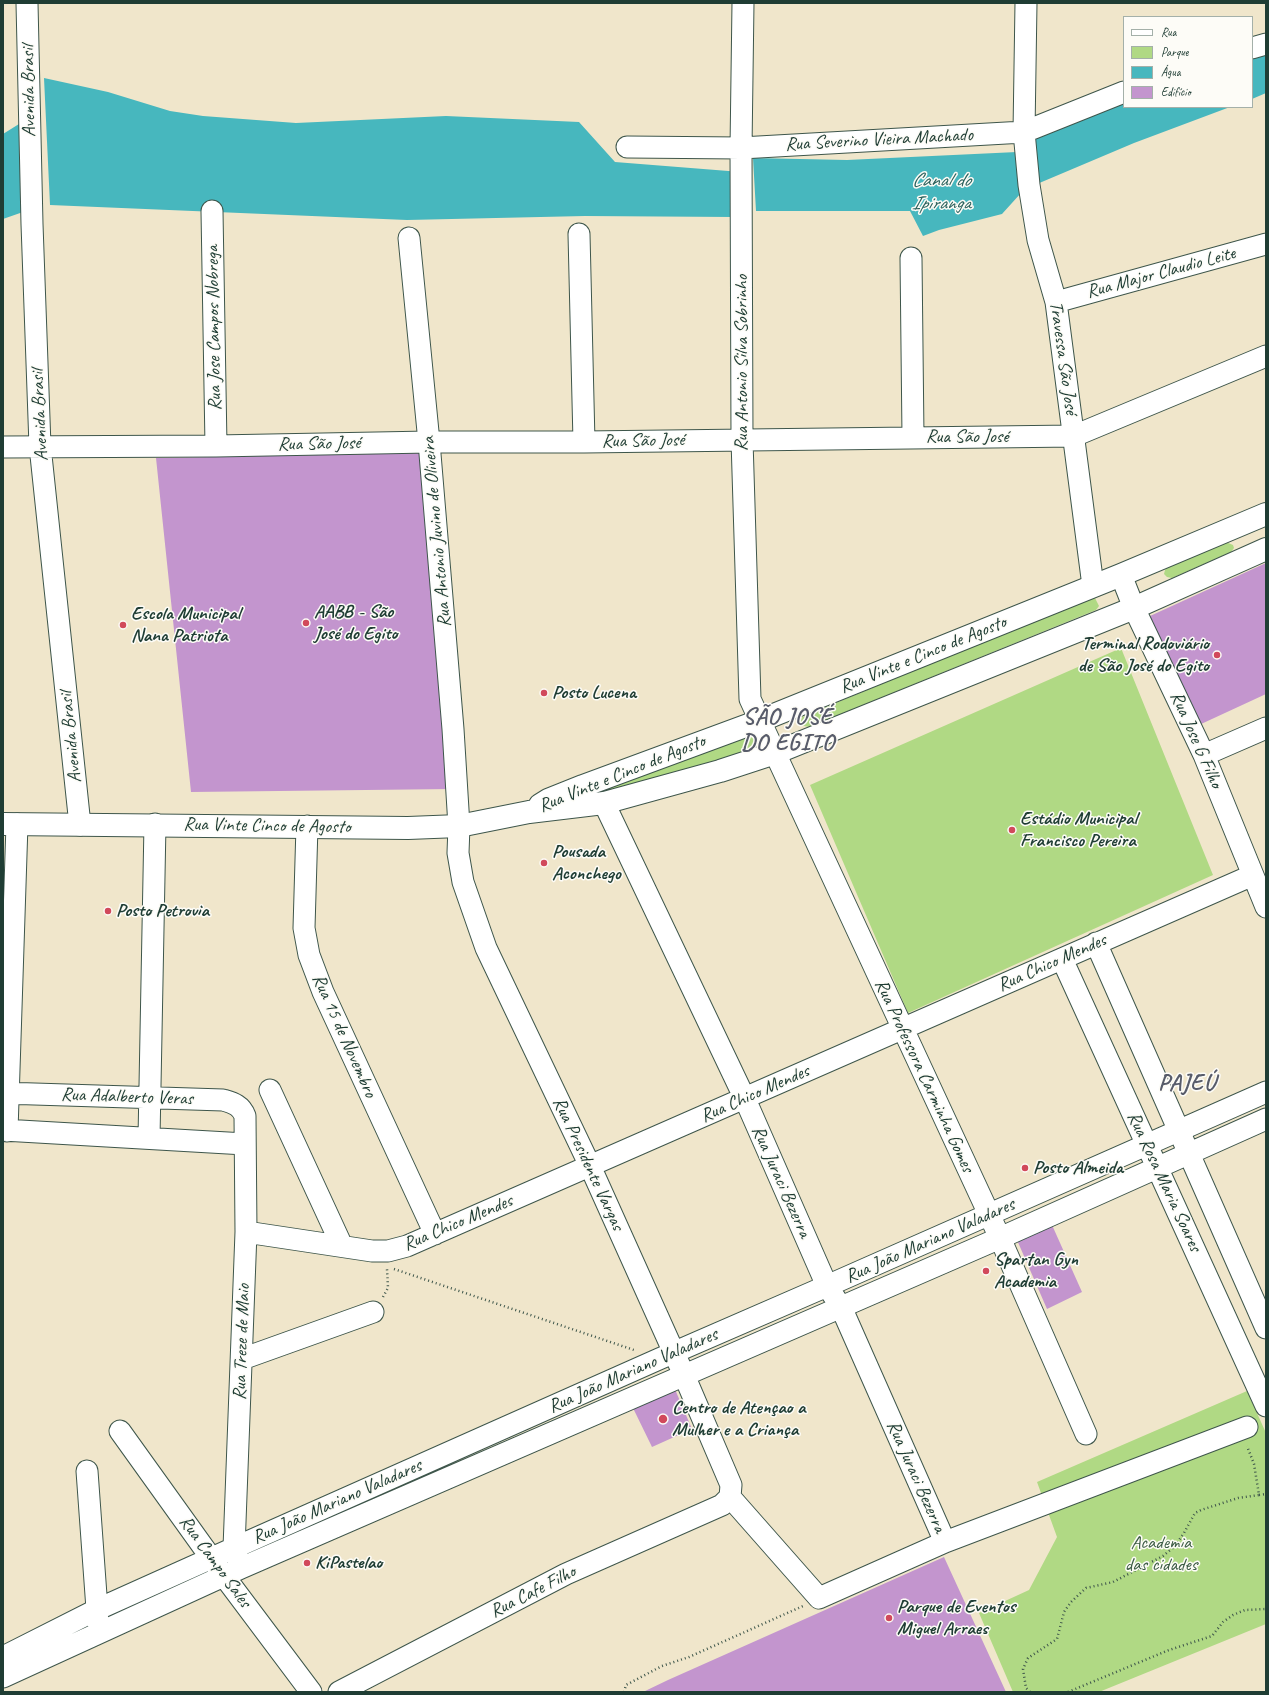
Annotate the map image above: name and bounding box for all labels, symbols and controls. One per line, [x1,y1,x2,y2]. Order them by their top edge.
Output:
legend [1123,16,1253,108]
text: Rua [1161,24,1176,40]
text: Parque [1161,44,1189,60]
street label: Avenida Brasil [17,45,41,137]
text: Água [1161,64,1181,80]
text: Edifício [1161,84,1191,100]
street label: Rua Severino Vieira Machado [785,124,973,156]
water label: Canal do Ipiranga [911,169,971,216]
street label: Rua Major Claudio Leite [1084,242,1238,304]
street label: Rua Jose Campos Nobrega [201,245,227,411]
street label: Rua Antonio Silva Sobrinho [731,275,753,451]
street label: Travessa São José [1044,300,1082,416]
street label: Avenida Brasil [26,368,54,462]
street label: Rua São José [926,426,1008,448]
street label: Rua São José [601,429,685,453]
street label: Rua São José [277,432,361,456]
street label: Rua Antonio Juvino de Oliveira [417,436,457,628]
place label: AABB - São José do Egito [314,601,397,645]
place label: Escola Municipal Nana Patriota [131,603,240,647]
street label: Rua Vinte e Cinco de Agosto [836,611,1010,699]
marker: AABB - São José do Egito [301,618,311,628]
marker: Escola Municipal Nana Patriota [118,620,128,630]
place label: Terminal Rodoviário de São José do Egito [1078,633,1209,677]
marker: Terminal Rodoviário de São José do Egito [1212,650,1222,660]
place label: Posto Lucena [552,682,636,704]
marker: Posto Lucena [539,688,549,698]
street label: Rua Jose G Filho [1165,688,1227,792]
street label: Avenida Brasil [55,690,87,784]
district label: SÃO JOSÉ DO EGITO [741,704,835,758]
street label: Rua Vinte e Cinco de Agosto [535,730,709,818]
place label: Estádio Municipal Francisco Pereira [1020,808,1137,852]
street label: Rua Vinte Cinco de Agosto [183,813,351,839]
marker: Estádio Municipal Francisco Pereira [1007,825,1017,835]
place label: Pousada Aconchego [552,841,621,885]
marker: Pousada Aconchego [539,858,549,868]
place label: Posto Petrovia [116,900,209,922]
marker: Posto Petrovia [103,906,113,916]
street label: Rua Chico Mendes [994,929,1110,997]
street label: Rua 15 de Novembro [307,971,381,1101]
street label: Rua Professora Carminha Gomes [869,976,979,1176]
street label: Rua Chico Mendes [697,1060,813,1128]
district label: PAJEÚ [1158,1070,1216,1098]
street label: Rua Adalberto Veras [61,1083,193,1111]
street label: Rua Presidente Vargas [547,1094,629,1234]
street label: Rua Rosa Maria Soares [1122,1108,1206,1256]
street label: Rua Juraci Bezerra [746,1122,816,1242]
place label: Posto Almeida [1033,1157,1123,1179]
marker: Posto Almeida [1020,1163,1030,1173]
street label: Rua Chico Mendes [400,1190,516,1256]
street label: Rua João Mariano Valadares [842,1193,1018,1289]
place label: Spartan Gyn Academia [994,1249,1078,1293]
marker: Spartan Gyn Academia [981,1266,991,1276]
street label: Rua Treze de Maio [229,1283,255,1401]
street label: Rua João Mariano Valadares [545,1323,721,1419]
place label: Centro de Atençao a Mulher e a Criança [672,1397,806,1441]
marker: Centro de Atençao a Mulher e a Criança [657,1413,669,1425]
street label: Rua Juraci Bezerra [881,1417,951,1537]
street label: Rua João Mariano Valadares [249,1454,425,1550]
street label: Rua Campo Sales [174,1511,256,1613]
park label: Academia das cidades [1125,1532,1197,1576]
place label: KiPastelao [315,1552,382,1574]
marker: KiPastelao [302,1558,312,1568]
street label: Rua Cafe Filho [486,1561,580,1623]
place label: Parque de Eventos Miguel Arraes [897,1596,1015,1640]
marker: Parque de Eventos Miguel Arraes [884,1613,894,1623]

